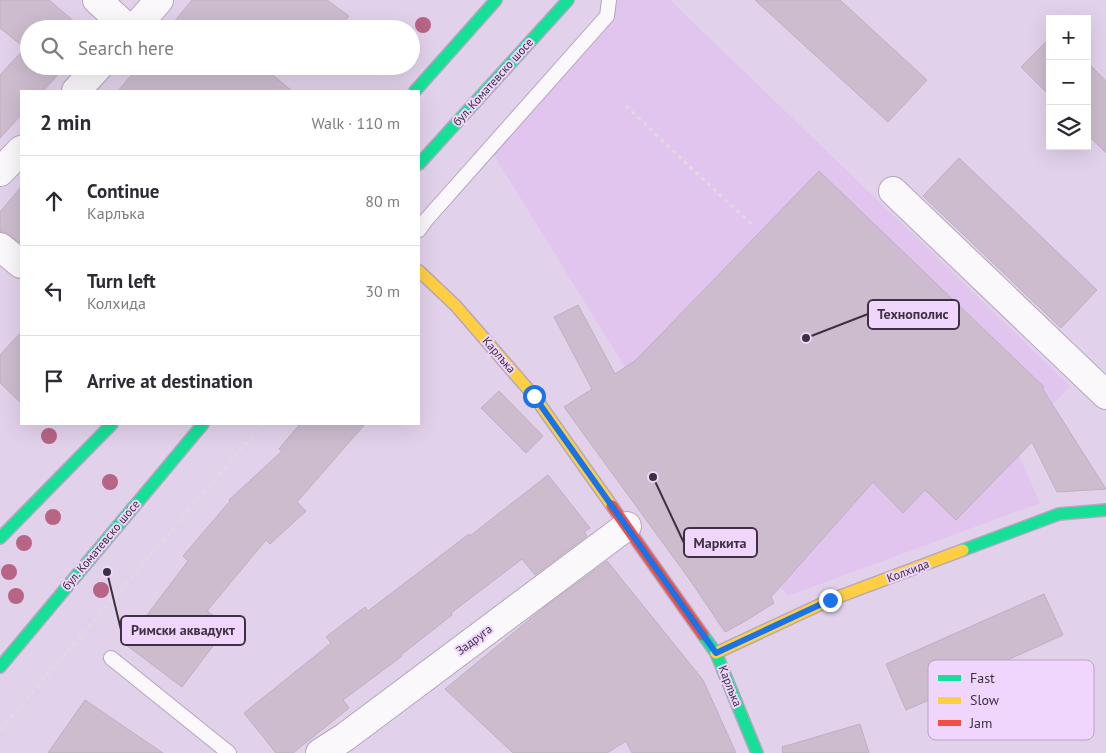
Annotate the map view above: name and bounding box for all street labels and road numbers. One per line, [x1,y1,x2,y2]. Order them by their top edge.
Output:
street label: бул. Коматевско шосе [449,35,536,129]
street label: Карлъка [479,333,519,376]
street label: бул. Коматевско шосе [59,497,143,593]
street label: Колхида [885,556,931,585]
street label: Задруга [453,621,495,658]
street label: Карлъка [715,663,746,709]

